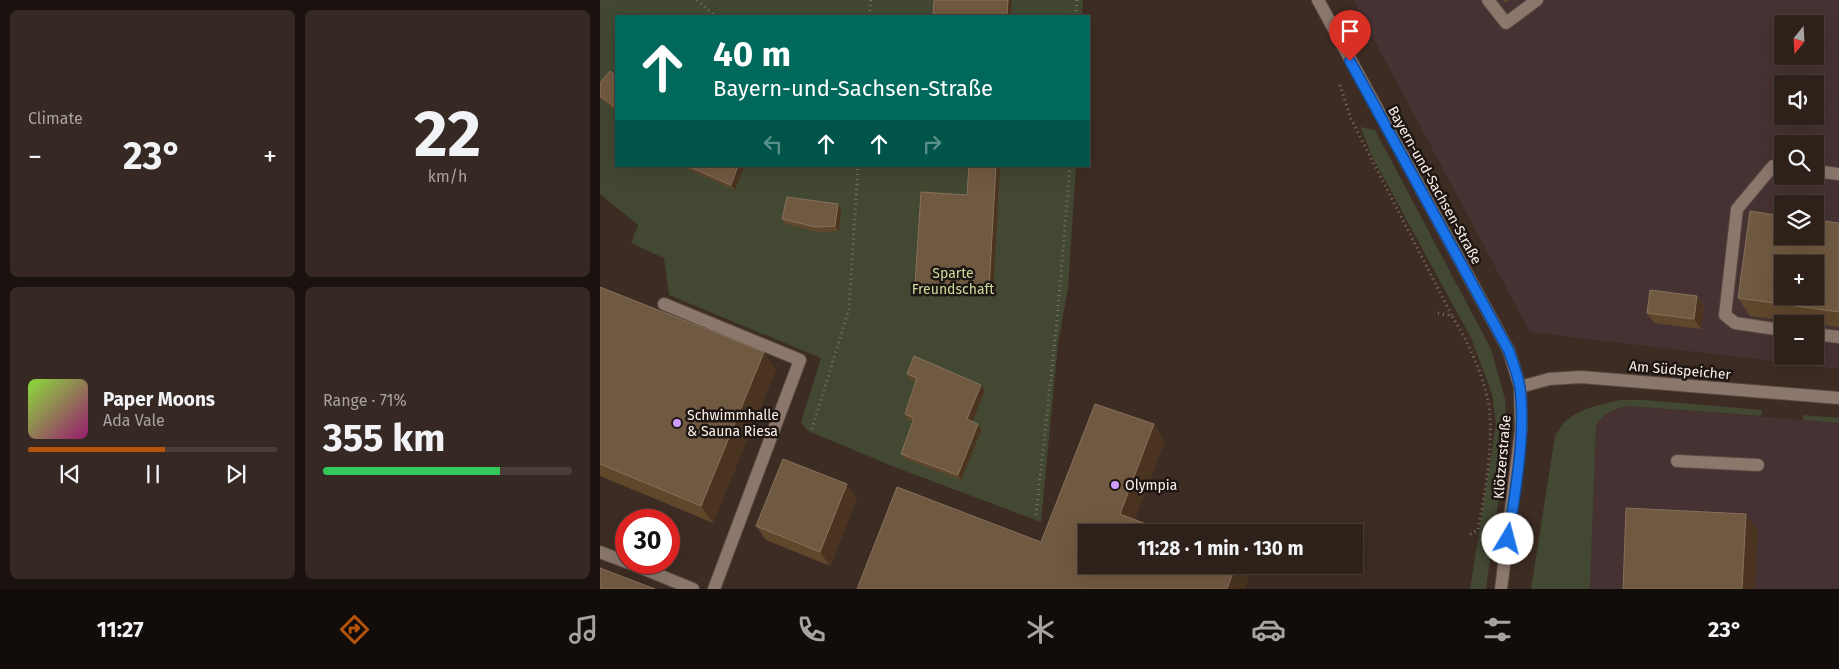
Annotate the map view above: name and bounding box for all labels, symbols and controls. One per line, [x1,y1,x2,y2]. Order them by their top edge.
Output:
pin [1329,10,1371,61]
north arrow [1774,15,1824,65]
map controls [1774,15,1824,365]
icon: arrive [1336,17,1364,45]
text: 40 m [713,33,791,75]
icon: ahead [630,35,695,100]
text: Bayern-und-Sachsen-Straße [713,75,993,102]
button: sound [1774,75,1824,125]
text: 22 [414,95,481,173]
street label: Bayern-und-Sachsen-Straße [1384,103,1485,267]
text: Climate [28,109,83,128]
icon: left [759,130,787,158]
icon: ahead [812,130,840,158]
icon: ahead [865,130,893,158]
icon: right [918,130,946,158]
text: 23° [123,133,182,179]
button: search [1774,135,1824,185]
text: − [28,140,42,173]
text: + [263,140,277,173]
text: km/h [428,167,467,186]
button: layers [1774,195,1824,245]
button: + [1774,255,1824,305]
park label: Sparte Freundschaft [912,265,995,298]
button: − [1774,315,1824,365]
street label: Am Südspeicher [1628,358,1732,383]
text: Paper Moons [103,388,215,411]
text: Range · 71% [323,391,407,410]
place label: Schwimmhalle & Sauna Riesa [687,407,779,440]
text: Ada Vale [103,411,165,430]
street label: Klötzerstraße [1490,414,1515,500]
text: 355 km [323,415,445,461]
marker: Schwimmhalle & Sauna Riesa [671,417,683,429]
icon: previous [56,460,84,488]
icon: pause [139,460,167,488]
icon: next [222,460,250,488]
place label: Olympia [1125,477,1177,494]
marker: Olympia [1109,479,1121,491]
speed limit sign: 30 [615,509,680,574]
position arrow [1481,512,1533,564]
text: 11:28 · 1 min · 130 m [1138,537,1303,560]
icon: directions [337,612,372,647]
icon: music [566,612,601,647]
icon: phone [794,612,829,647]
icon: climate [1023,612,1058,647]
icon: car [1251,612,1286,647]
icon: filters [1480,612,1515,647]
text: 11:27 [97,616,144,643]
text: 23° [1708,616,1742,643]

